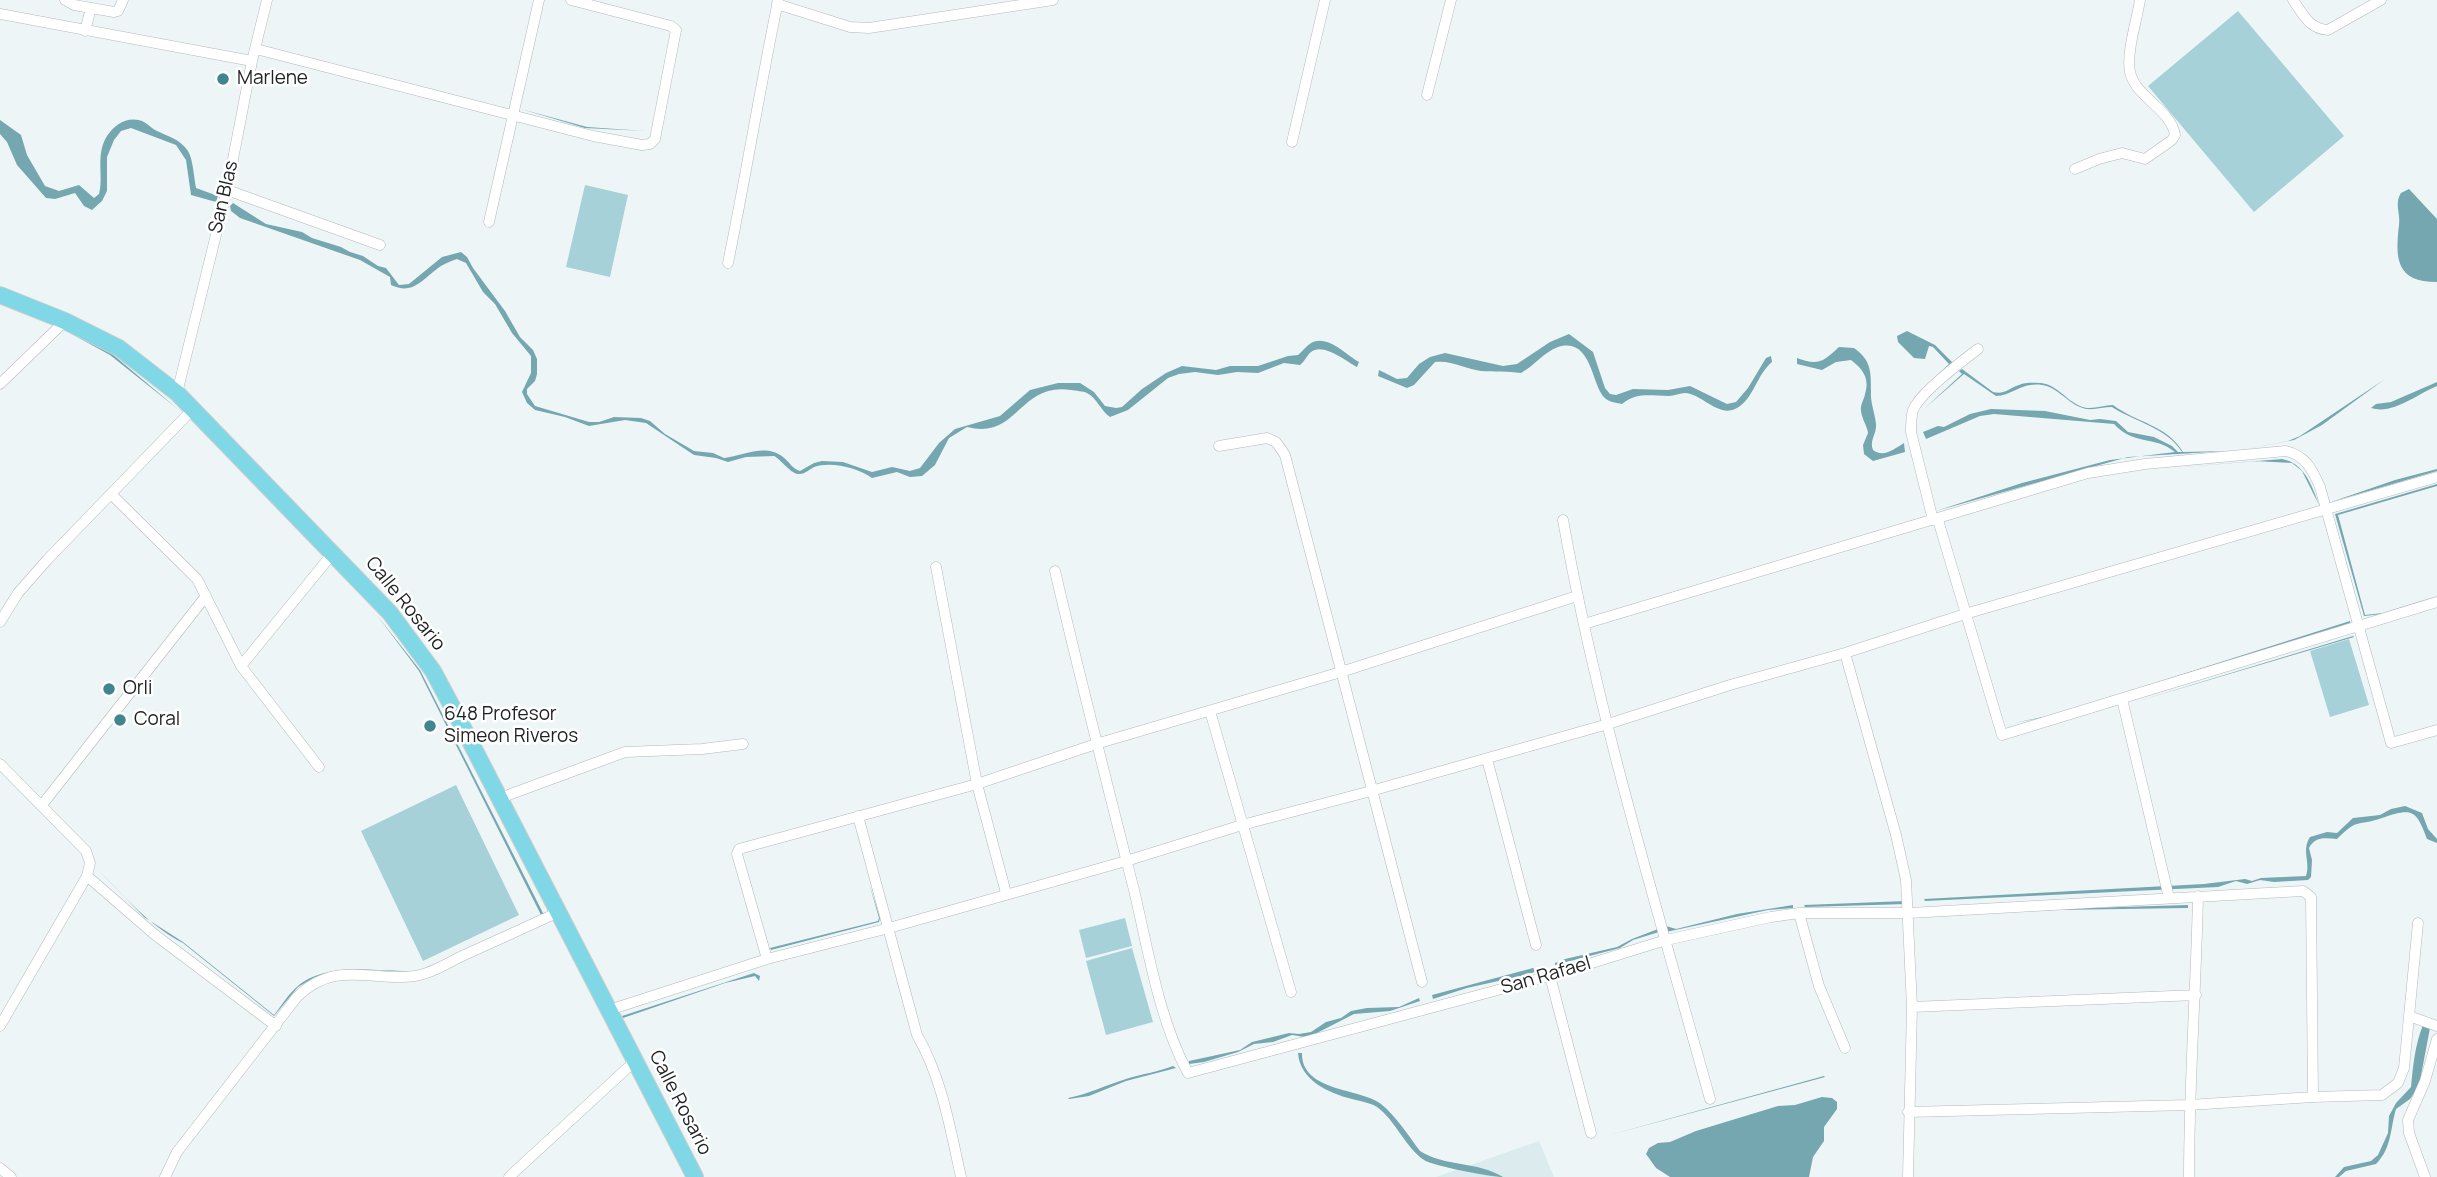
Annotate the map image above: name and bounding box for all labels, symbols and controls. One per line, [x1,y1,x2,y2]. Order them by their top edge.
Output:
place label: Marlene [237,68,308,90]
marker: Marlene [215,71,231,87]
street label: San Blas [205,158,243,236]
street label: Calle Rosario [360,552,450,656]
place label: Orli [123,678,152,700]
marker: Orli [101,681,117,697]
place label: 648 Profesor Simeon Riveros [444,704,578,748]
place label: Coral [134,709,180,731]
marker: Coral [112,712,128,728]
marker: 648 Profesor Simeon Riveros [422,718,438,734]
street label: San Rafael [1498,952,1594,1000]
street label: Calle Rosario [644,1047,716,1159]

